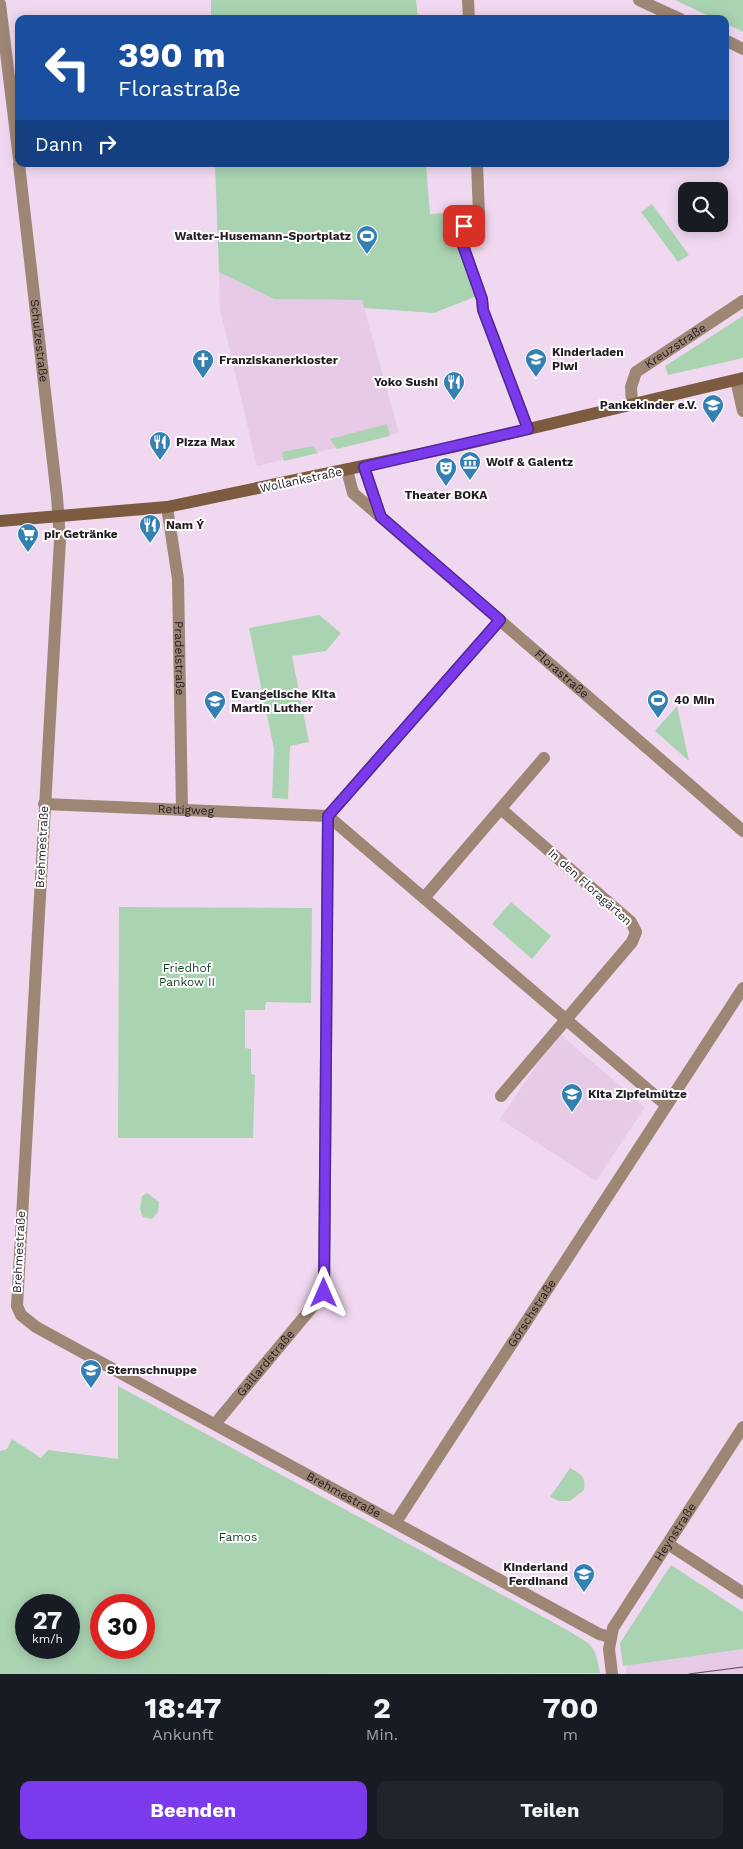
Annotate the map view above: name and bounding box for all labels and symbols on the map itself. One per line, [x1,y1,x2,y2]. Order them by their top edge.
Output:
pin [443,205,485,247]
sports icon: Walter-Husemann-Sportplatz [355,224,379,255]
place label: Walter-Husemann-Sportplatz [174,229,351,243]
street label: Schulzestraße [27,299,51,383]
street label: Kreuzstraße [642,321,709,371]
place label: Kinderladen Piwi [552,345,624,373]
school or university icon: Kinderladen Piwi [524,347,548,378]
church icon: Franziskanerkloster [191,348,215,379]
place label: Franziskanerkloster [219,353,339,367]
restaurant icon: Yoko Sushi [442,370,466,401]
place label: Yoko Sushi [374,375,438,389]
school or university icon: Pankekinder e.V. [701,393,725,424]
place label: Pankekinder e.V. [600,398,697,412]
restaurant icon: Pizza Max [148,430,172,461]
place label: Pizza Max [176,435,235,449]
museum icon: Wolf & Galentz [458,450,482,481]
place label: Wolf & Galentz [486,455,573,469]
theatre icon: Theater BOKA [434,456,458,487]
street label: Wollankstraße [259,464,343,496]
place label: Theater BOKA [405,488,488,502]
restaurant icon: Nam Ý [138,513,162,544]
place label: Nam Ý [166,518,204,532]
supermarket icon: pir Getränke [16,522,40,553]
place label: pir Getränke [44,527,118,541]
street label: Pradelstraße [172,621,187,695]
street label: Florastraße [532,647,592,701]
place label: Evangelische Kita Martin Luther [231,687,336,715]
sports icon: 40 Min [646,688,670,719]
school or university icon: Evangelische Kita Martin Luther [203,689,227,720]
place label: 40 Min [674,693,715,707]
street label: Rettigweg [157,802,215,818]
street label: Brehmestraße [33,805,51,889]
street label: In den Floragärten [545,846,635,928]
park label: Friedhof Pankow II [159,961,215,989]
school or university icon: Kita Zipfelmütze [560,1082,584,1113]
place label: Kita Zipfelmütze [588,1087,687,1101]
street label: Brehmestraße [10,1210,28,1294]
position arrow [297,1266,349,1318]
street label: Görschstraße [504,1277,559,1350]
street label: Gaillardstraße [234,1327,297,1399]
school or university icon: Sternschnuppe [79,1358,103,1389]
place label: Sternschnuppe [107,1363,197,1377]
street label: Brehmestraße [304,1469,383,1521]
street label: Heynstraße [651,1500,699,1564]
park label: Famos [219,1530,257,1544]
place label: Kinderland Ferdinand [503,1560,568,1588]
school or university icon: Kinderland Ferdinand [572,1562,596,1593]
speed limit sign: 30 [90,1594,155,1659]

